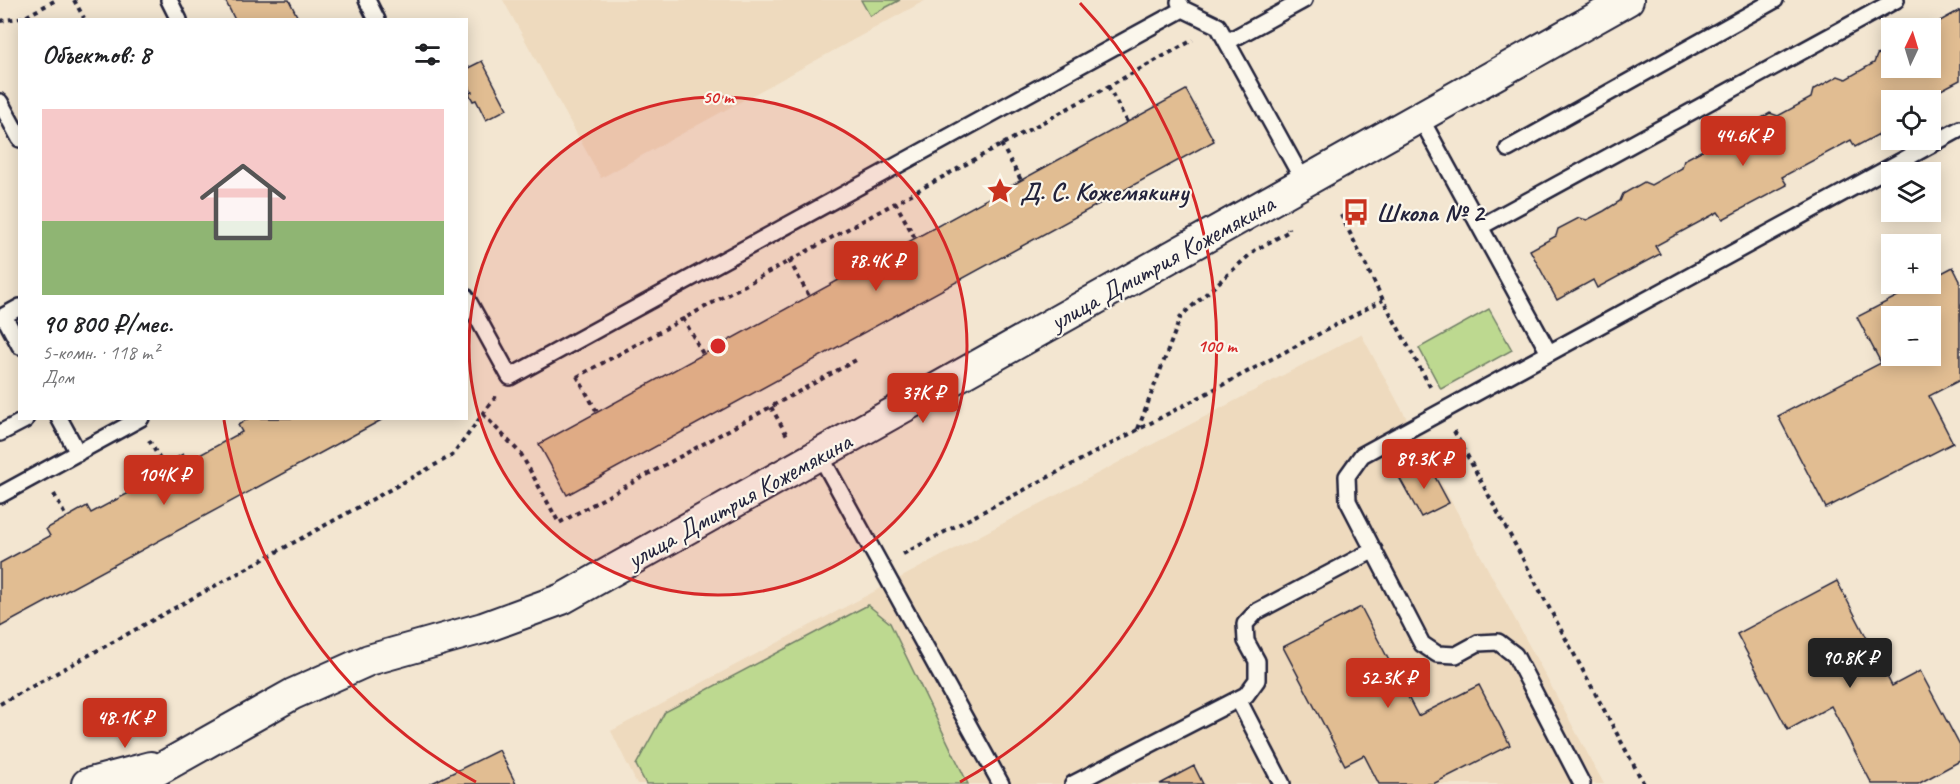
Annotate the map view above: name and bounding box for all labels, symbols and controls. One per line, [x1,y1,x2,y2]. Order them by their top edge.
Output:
north arrow [1881,18,1941,78]
map controls [1881,18,1941,366]
text: Объектов: 8 [42,38,151,71]
icon: filters [411,38,444,71]
text: 50 m [703,86,735,108]
button: locate [1881,90,1941,150]
pin: 44.6K ₽ [1688,116,1798,167]
text: 44.6K ₽ [1715,123,1771,148]
icon: home [189,148,297,256]
button: layers [1881,162,1941,222]
place label: Д. С. Кожемякину [1020,175,1190,208]
place icon: Д. С. Кожемякину [985,176,1015,206]
street label: улица Дмитрия Кожемякина [1042,186,1282,339]
place label: Школа № 2 [1376,196,1486,229]
bus stop icon: Школа № 2 [1341,197,1371,227]
button: + [1881,234,1941,294]
pin: 78.4K ₽ [821,241,931,292]
text: 78.4K ₽ [848,248,904,273]
button: − [1881,306,1941,366]
text: 90 800 ₽/мес. [42,307,173,340]
text: 100 m [1198,335,1238,357]
centre of rings [708,336,728,356]
text: 5-комн. · 118 m² [42,340,159,365]
text: Дом [42,365,74,390]
pin: 37K ₽ [881,373,965,424]
text: 37K ₽ [901,380,945,405]
street label: улица Дмитрия Кожемякина [619,424,859,577]
pin: 89.3K ₽ [1369,439,1479,490]
text: 89.3K ₽ [1396,446,1452,471]
pin: 104K ₽ [115,455,213,506]
text: 104K ₽ [138,462,190,487]
pin: 90.8K ₽ [1795,638,1905,689]
text: 90.8K ₽ [1822,645,1878,670]
pin: 52.3K ₽ [1333,658,1443,709]
text: 52.3K ₽ [1360,665,1416,690]
pin: 48.1K ₽ [70,698,180,749]
text: 48.1K ₽ [97,705,153,730]

